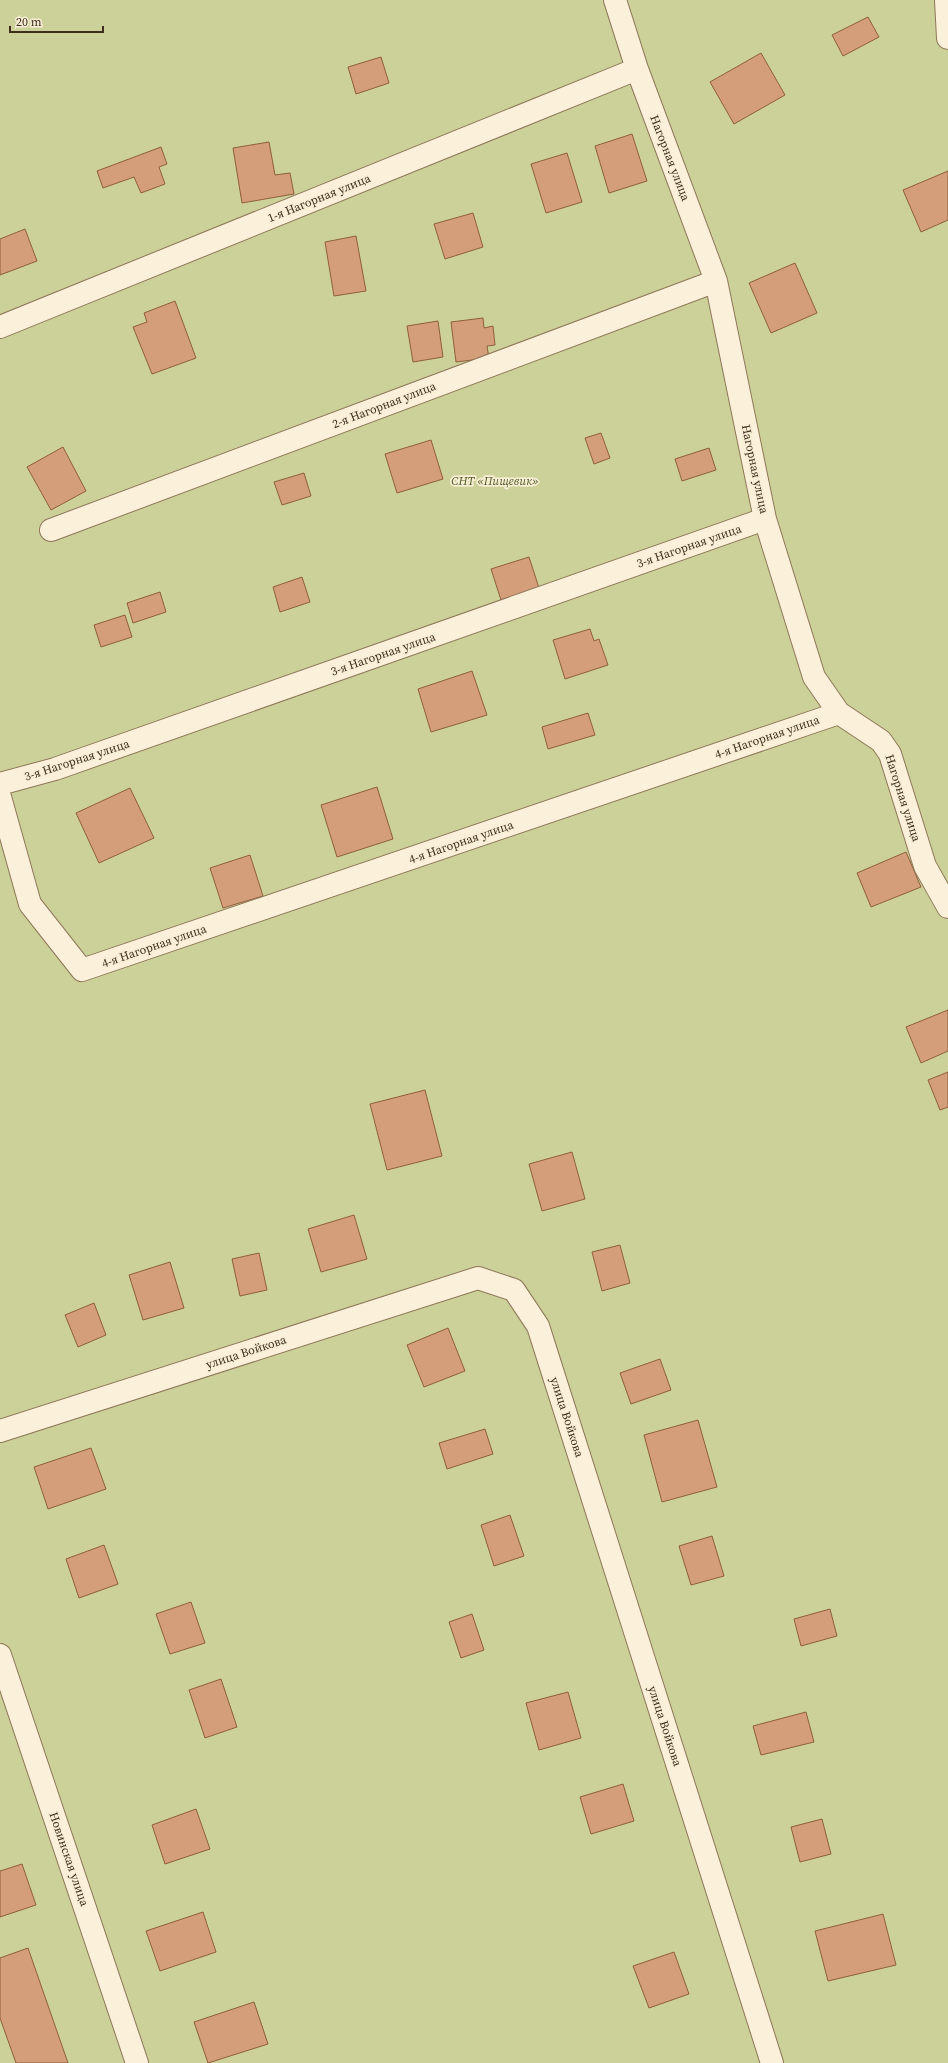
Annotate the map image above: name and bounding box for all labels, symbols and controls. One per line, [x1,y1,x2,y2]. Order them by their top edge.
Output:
scale bar [10,8,103,34]
text: 20 m [16,14,42,30]
street label: Нагорная улица [646,113,694,204]
street label: 1-я Нагорная улица [265,170,374,226]
street label: 2-я Нагорная улица [330,378,439,432]
street label: Нагорная улица [738,423,772,516]
park label: СНТ «Пищевик» [451,473,539,489]
street label: 3-я Нагорная улица [635,520,744,571]
street label: 3-я Нагорная улица [329,628,438,679]
street label: 4-я Нагорная улица [713,711,822,762]
street label: 3-я Нагорная улица [22,735,132,785]
street label: Нагорная улица [881,752,925,844]
street label: 4-я Нагорная улица [407,816,516,867]
street label: 4-я Нагорная улица [100,920,209,971]
street label: улица Войкова [204,1331,289,1373]
street label: улица Войкова [546,1375,588,1460]
street label: улица Войкова [644,1684,686,1769]
street label: Новинская улица [45,1810,93,1909]

